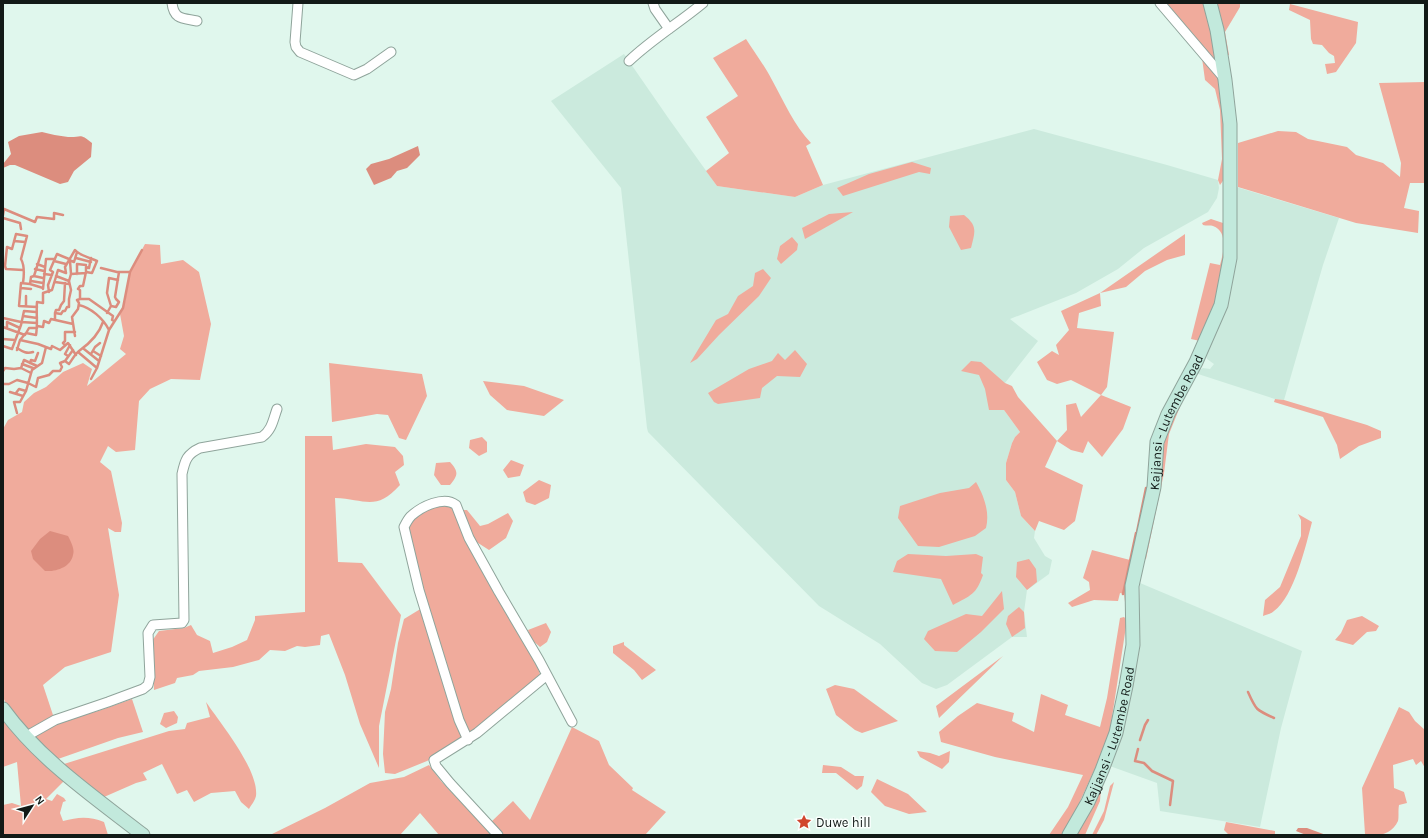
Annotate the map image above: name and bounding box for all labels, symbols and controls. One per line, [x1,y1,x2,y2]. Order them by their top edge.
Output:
street label: Kajjansi - Lutembe Road [1147,352,1206,491]
street label: Kajjansi - Lutembe Road [1081,665,1137,807]
north arrow [12,786,52,826]
text: N [32,793,47,807]
place icon: Duwe hill [795,813,813,831]
place label: Duwe hill [816,815,871,830]

